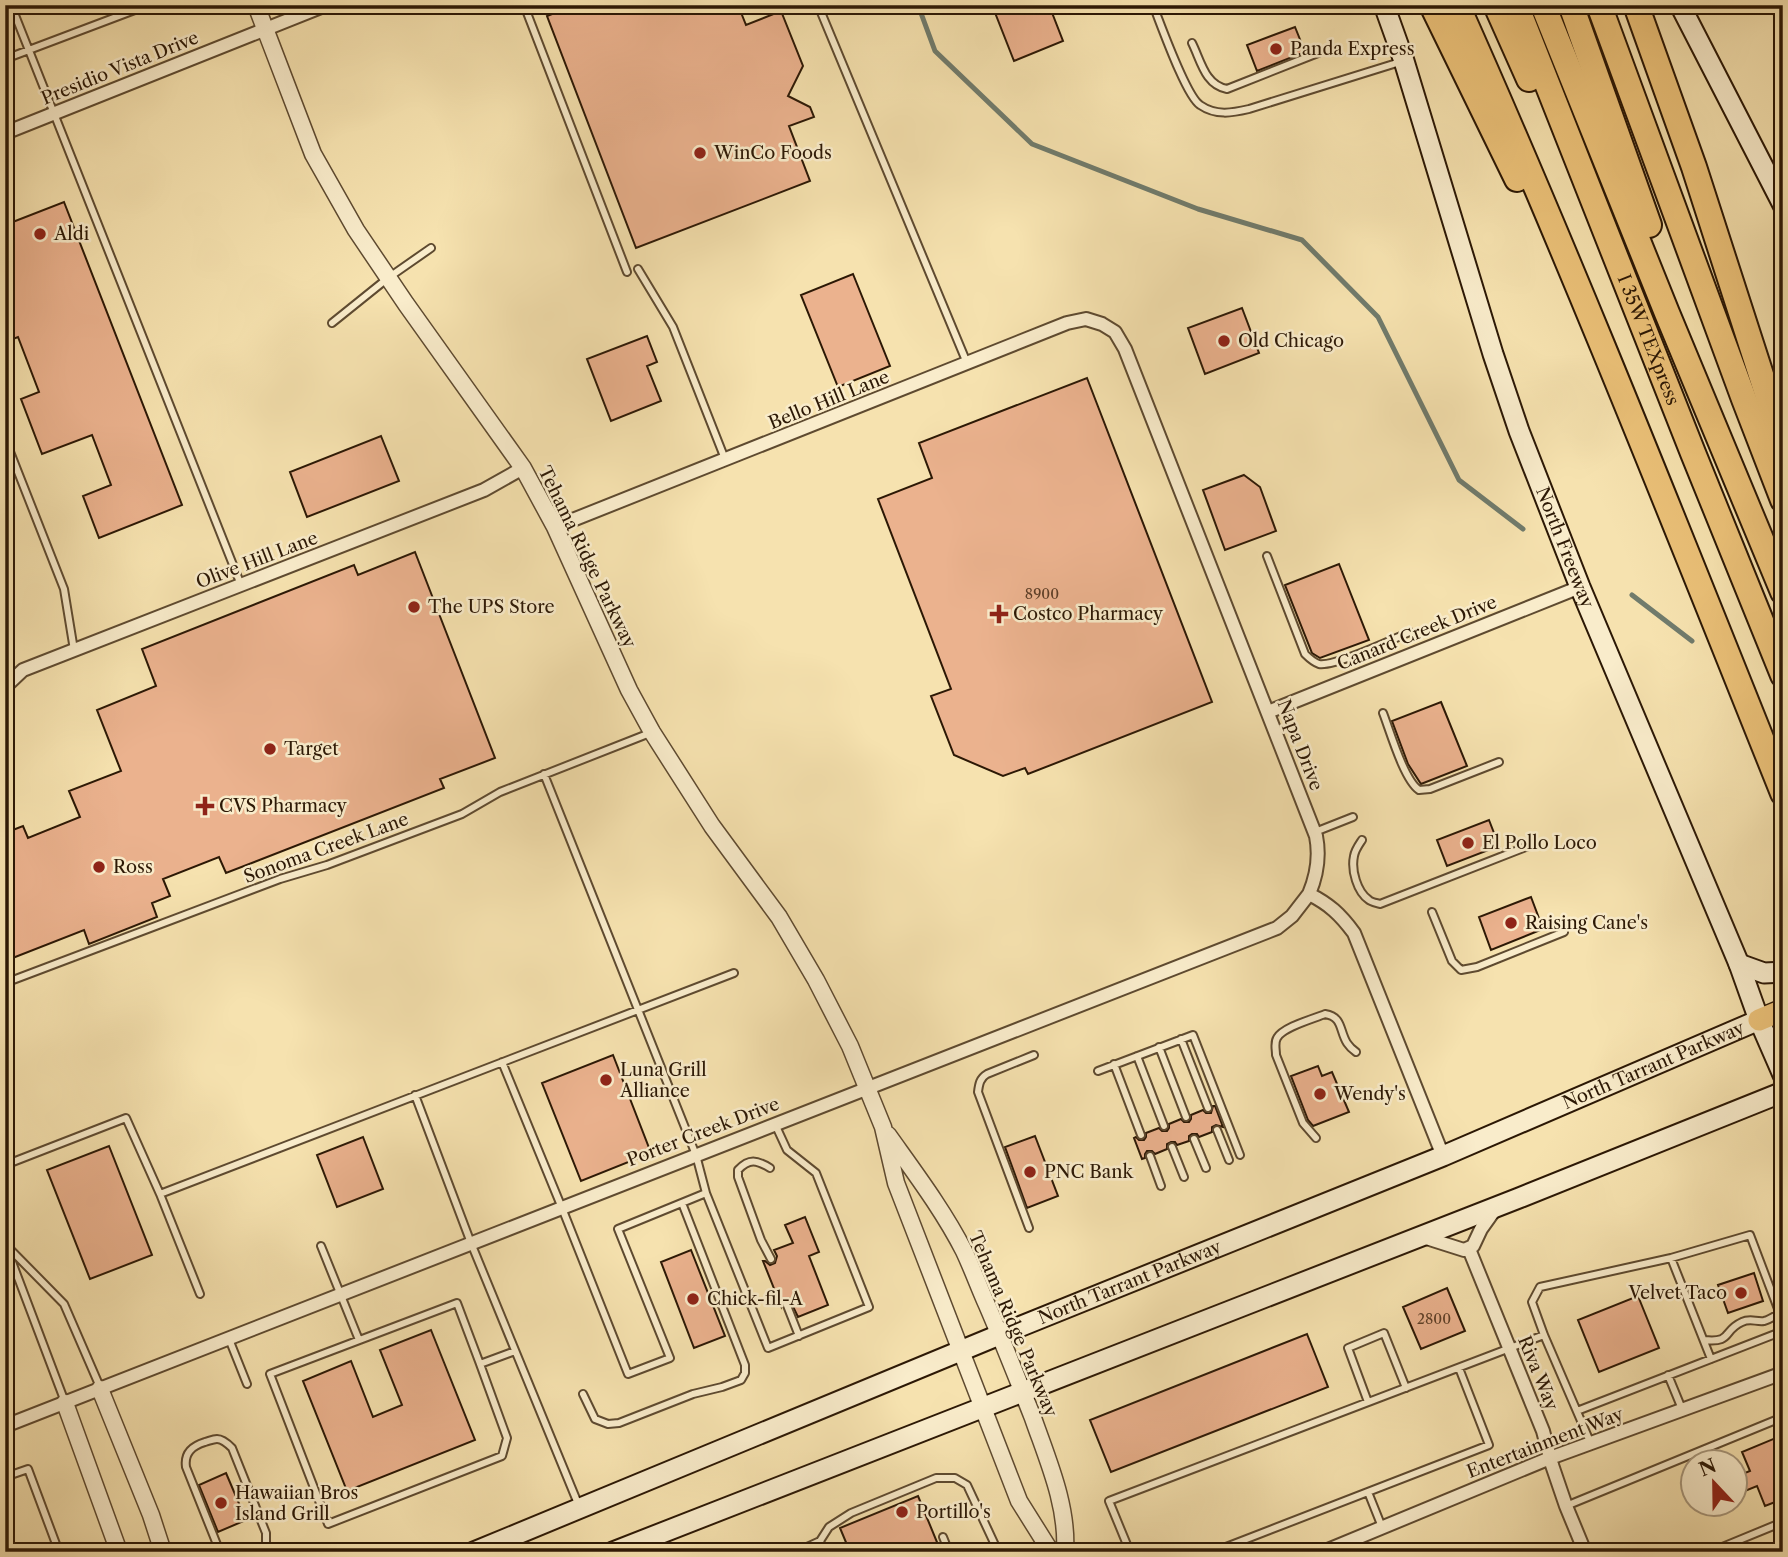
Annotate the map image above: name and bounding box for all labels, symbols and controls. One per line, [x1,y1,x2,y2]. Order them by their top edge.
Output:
street label: Presidio Vista Drive [38,26,202,110]
place label: Panda Express [1290,38,1415,60]
marker: Panda Express [1268,41,1284,57]
place label: WinCo Foods [713,142,832,164]
marker: WinCo Foods [692,145,708,161]
place label: Aldi [53,223,90,245]
marker: Aldi [32,226,48,242]
street label: I 35W TEXpress [1613,271,1684,408]
place label: Old Chicago [1238,330,1344,352]
marker: Old Chicago [1216,333,1232,349]
street label: Bello Hill Lane [765,366,893,434]
street label: Tehama Ridge Parkway [533,463,641,652]
street label: North Freeway [1531,484,1599,612]
street label: Olive Hill Lane [193,527,321,593]
house number: 8900 [1025,585,1059,603]
street label: Canard Creek Drive [1334,591,1500,675]
place label: The UPS Store [428,596,555,618]
marker: The UPS Store [406,599,422,615]
place label: Costco Pharmacy [1013,603,1164,625]
marker: Costco Pharmacy [991,606,1007,622]
street label: Napa Drive [1273,696,1327,794]
place label: Target [284,738,339,760]
marker: Target [262,741,278,757]
place label: CVS Pharmacy [219,795,348,817]
marker: CVS Pharmacy [197,798,213,814]
street label: Sonoma Creek Lane [241,808,411,888]
place label: El Pollo Loco [1482,832,1597,854]
marker: El Pollo Loco [1460,835,1476,851]
place label: Ross [113,856,153,878]
marker: Ross [91,859,107,875]
place label: Raising Cane's [1525,912,1648,934]
marker: Raising Cane's [1503,915,1519,931]
street label: North Tarrant Parkway [1559,1016,1749,1114]
place label: Luna Grill Alliance [619,1059,706,1102]
marker: Luna Grill Alliance [598,1072,614,1088]
place label: Wendy's [1333,1083,1406,1105]
marker: Wendy's [1312,1086,1328,1102]
street label: Porter Creek Drive [624,1093,782,1171]
place label: PNC Bank [1044,1161,1134,1183]
marker: PNC Bank [1022,1164,1038,1180]
street label: Tehama Ridge Parkway [964,1228,1062,1421]
street label: North Tarrant Parkway [1035,1235,1225,1329]
place label: Velvet Taco [1628,1282,1727,1304]
marker: Velvet Taco [1733,1285,1749,1301]
place label: Chick-fil-A [707,1288,804,1310]
marker: Chick-fil-A [685,1291,701,1307]
house number: 2800 [1417,1310,1451,1328]
street label: Riva Way [1513,1333,1563,1414]
street label: Entertainment Way [1464,1403,1627,1483]
north arrow [1680,1448,1750,1518]
text: N [1696,1454,1720,1481]
place label: Hawaiian Bros Island Grill [235,1482,358,1525]
marker: Hawaiian Bros Island Grill [213,1495,229,1511]
place label: Portillo's [916,1501,991,1523]
marker: Portillo's [894,1504,910,1520]

